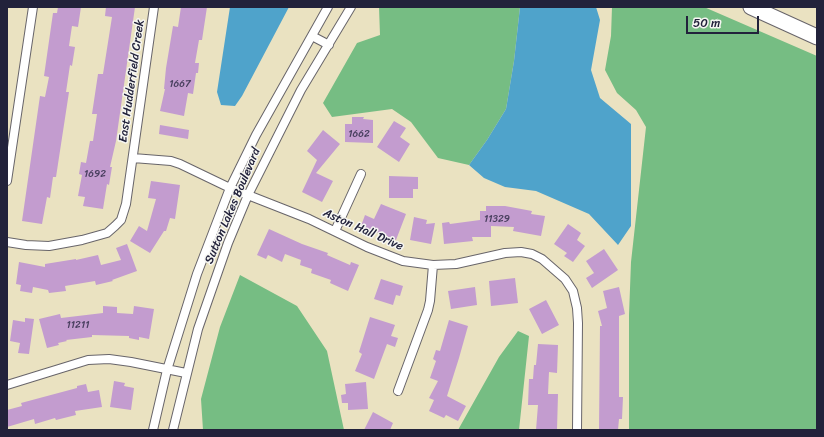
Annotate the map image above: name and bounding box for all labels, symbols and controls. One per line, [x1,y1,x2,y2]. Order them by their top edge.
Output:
scale bar [688,8,761,34]
text: 50 m [693,12,720,34]
street label: East Hudderfield Creek [116,19,148,143]
house number: 1667 [169,78,191,90]
house number: 1662 [348,128,370,140]
street label: Sutton Lakes Boulevard [202,146,264,266]
house number: 1692 [84,168,106,180]
street label: Aston Hall Drive [321,206,405,254]
house number: 11329 [484,213,510,225]
house number: 11211 [67,319,89,331]

